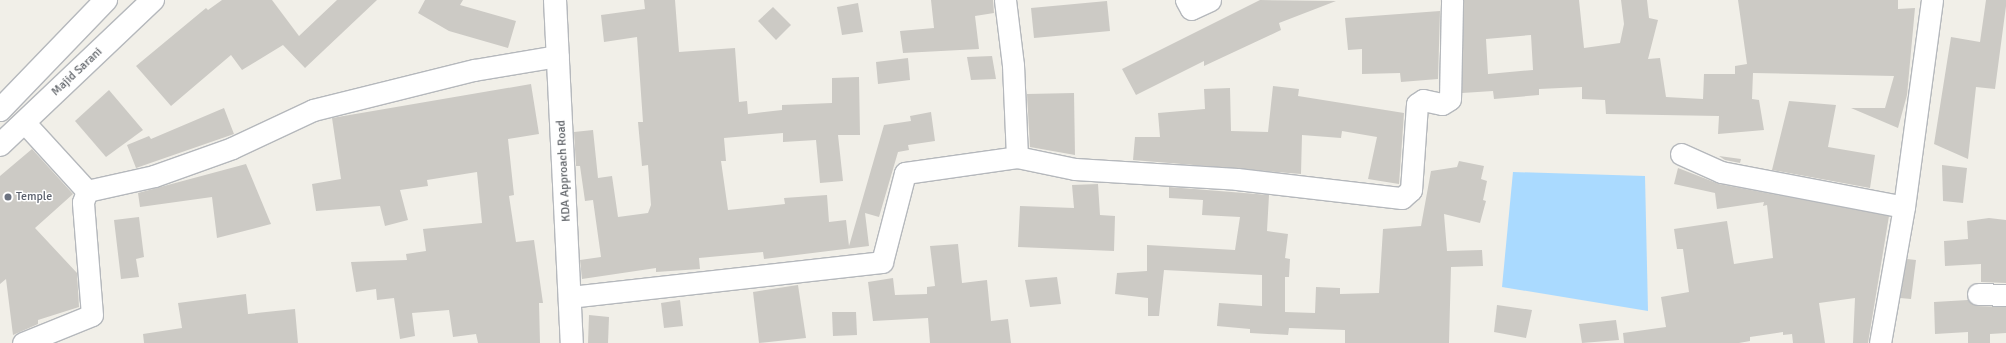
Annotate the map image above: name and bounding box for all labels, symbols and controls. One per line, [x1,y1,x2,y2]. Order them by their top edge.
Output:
street label: Majid Sarani [49,45,105,99]
street label: KDA Approach Road [554,120,574,222]
place label: Temple [16,190,52,204]
marker: Temple [3,192,13,202]

